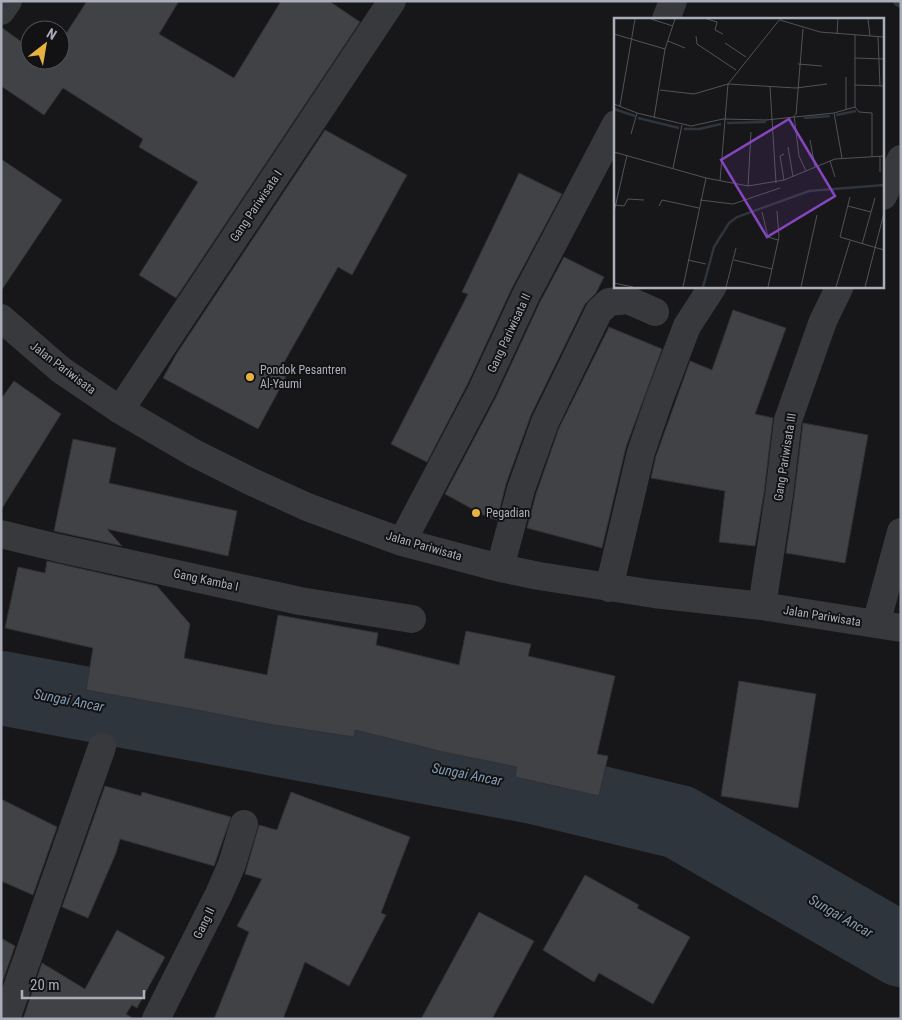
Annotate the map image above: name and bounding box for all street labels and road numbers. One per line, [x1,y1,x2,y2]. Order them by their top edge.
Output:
street label: Gang Pariwisata I [227,168,285,244]
street label: Gang Pariwisata II [485,291,533,375]
street label: Jalan Pariwisata [27,339,99,397]
street label: Gang Pariwisata III [771,412,799,502]
street label: Jalan Pariwisata [384,528,464,564]
street label: Gang Kamba I [172,566,240,594]
street label: Jalan Pariwisata [782,603,862,629]
street label: Gang II [190,905,218,941]

